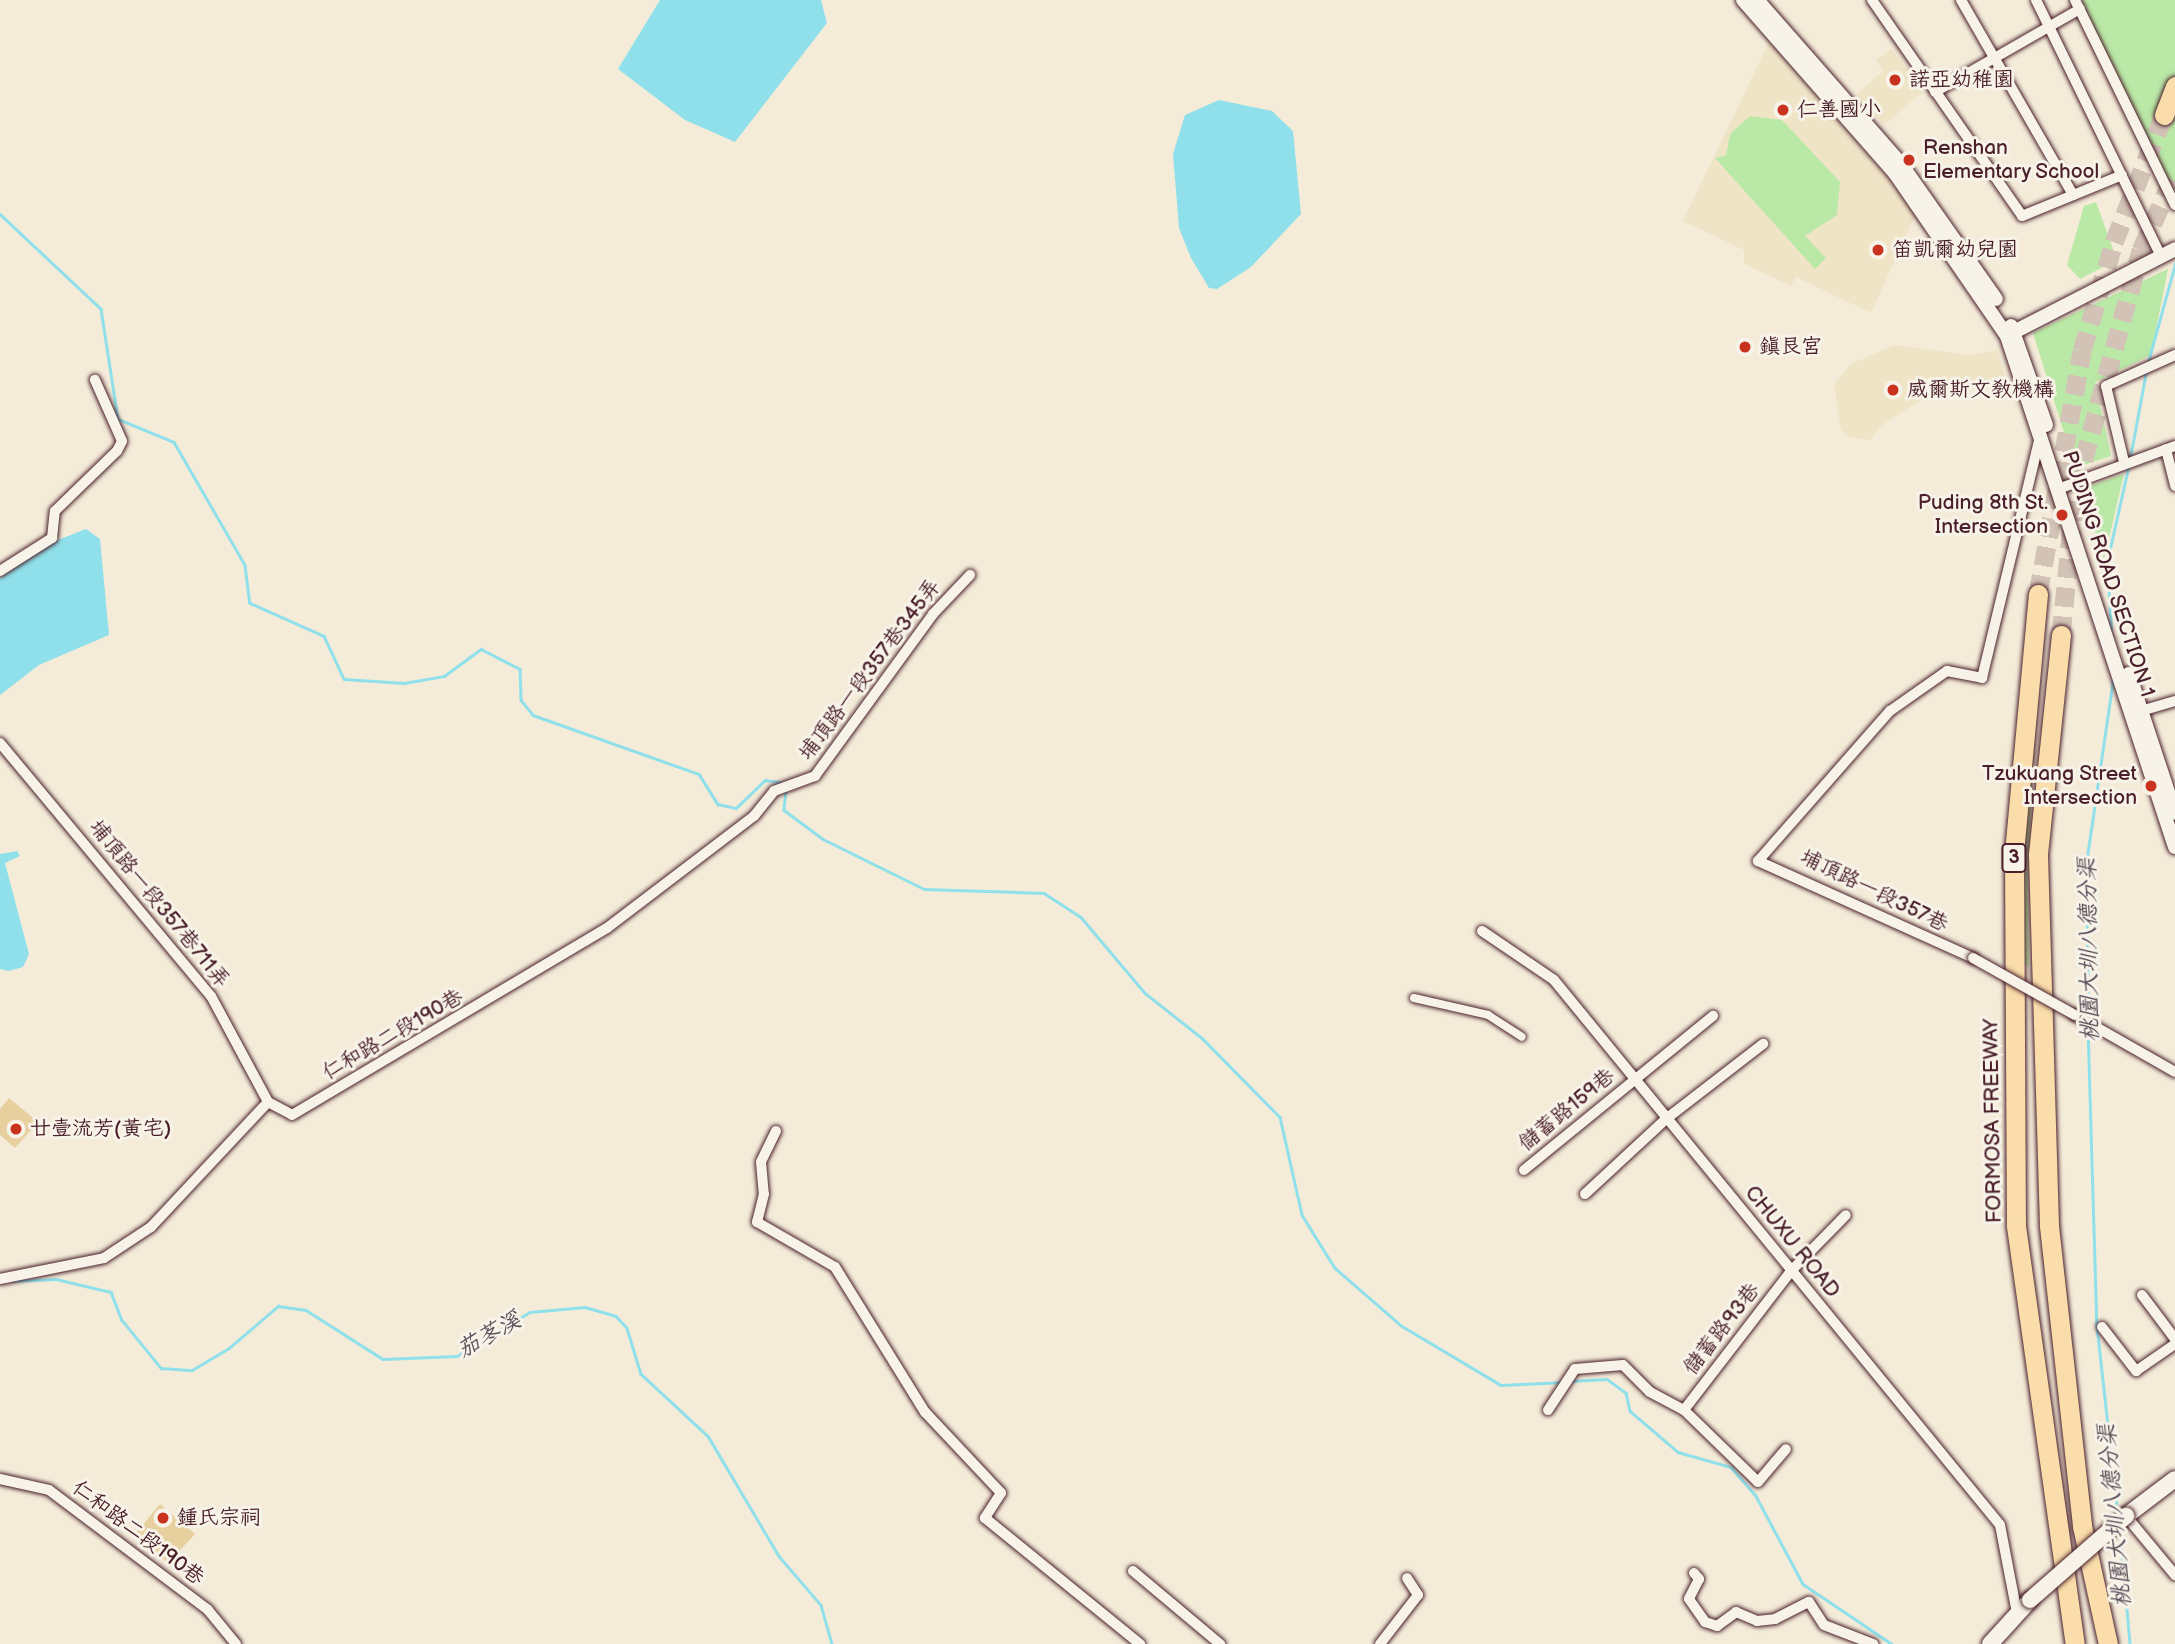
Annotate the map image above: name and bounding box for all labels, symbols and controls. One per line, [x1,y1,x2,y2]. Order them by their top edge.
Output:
place label: 諾亞幼稚園 [1909,67,2014,93]
marker: 諾亞幼稚園 [1887,72,1903,88]
place label: 仁善國小 [1797,97,1881,123]
marker: 仁善國小 [1775,102,1791,118]
place label: Renshan Elementary School [1923,135,2101,185]
marker: Renshan Elementary School [1901,152,1917,168]
place label: 笛凱爾幼兒園 [1892,237,2018,263]
marker: 笛凱爾幼兒園 [1870,242,1886,258]
place label: 鎮艮宮 [1759,334,1822,360]
marker: 鎮艮宮 [1737,339,1753,355]
place label: 威爾斯文教機構 [1907,377,2054,403]
marker: 威爾斯文教機構 [1885,382,1901,398]
street label: PUDING ROAD SECTION 1 [2056,448,2160,700]
place label: Puding 8th St. Intersection [1917,490,2048,540]
marker: Puding 8th St. Intersection [2054,507,2070,523]
street label: 埔頂路一段357巷345弄 [794,575,946,765]
place label: Tzukuang Street Intersection [1982,761,2137,811]
marker: Tzukuang Street Intersection [2143,778,2159,794]
street label: 埔頂路一段357巷711弄 [83,815,235,993]
road number: 3 [2000,842,2028,874]
street label: 埔頂路一段357巷 [1796,844,1952,938]
water label: 桃園大圳八德分渠 [2074,858,2104,1042]
street label: 仁和路二段190巷 [318,984,468,1086]
street label: FORMOSA FREEWAY [1979,1019,2007,1223]
street label: 儲蓄路159巷 [1514,1064,1620,1156]
place label: 廿壹流芳(黃宅) [30,1116,171,1142]
marker: 廿壹流芳(黃宅) [8,1121,24,1137]
street label: CHUXU ROAD [1739,1181,1845,1303]
street label: 儲蓄路93巷 [1679,1278,1765,1380]
water label: 茄苳溪 [452,1306,526,1364]
water label: 桃園大圳八德分渠 [2093,1423,2137,1609]
street label: 仁和路二段190巷 [67,1475,209,1591]
place label: 鍾氏宗祠 [177,1505,261,1531]
marker: 鍾氏宗祠 [155,1510,171,1526]

